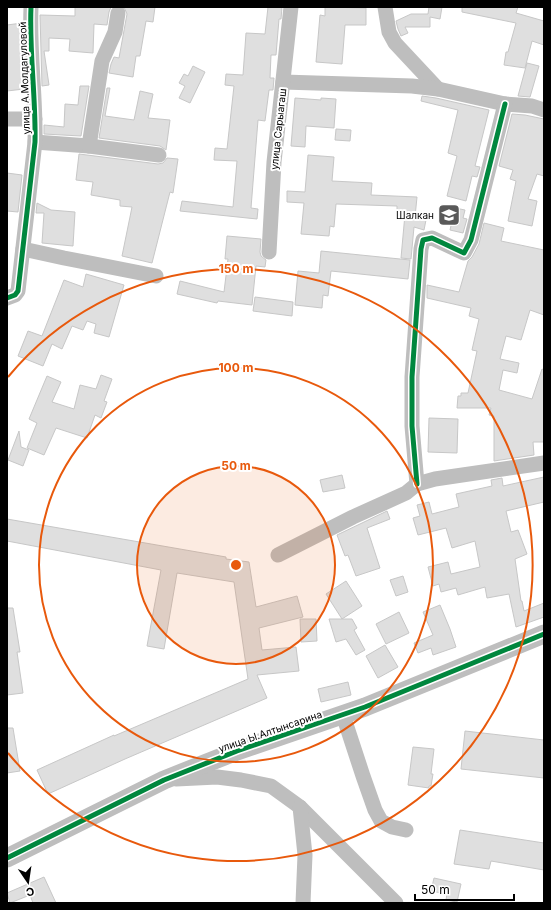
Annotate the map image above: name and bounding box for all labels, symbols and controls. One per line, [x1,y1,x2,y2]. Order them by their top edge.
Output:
street label: улица А.Молдагуловой [16,21,32,135]
street label: улица Сарыагаш [268,88,288,170]
school or university icon: Шалкан [436,202,462,228]
place label: Шалкан [396,209,434,221]
text: 150 m [219,261,253,276]
text: 100 m [218,360,254,375]
text: 50 m [221,458,251,473]
centre of rings [229,558,243,572]
street label: улица Ы.Алтынсарина [217,708,323,754]
north arrow [8,862,48,902]
scale bar [415,876,514,902]
text: 50 m [421,882,450,897]
text: С [25,884,36,899]

